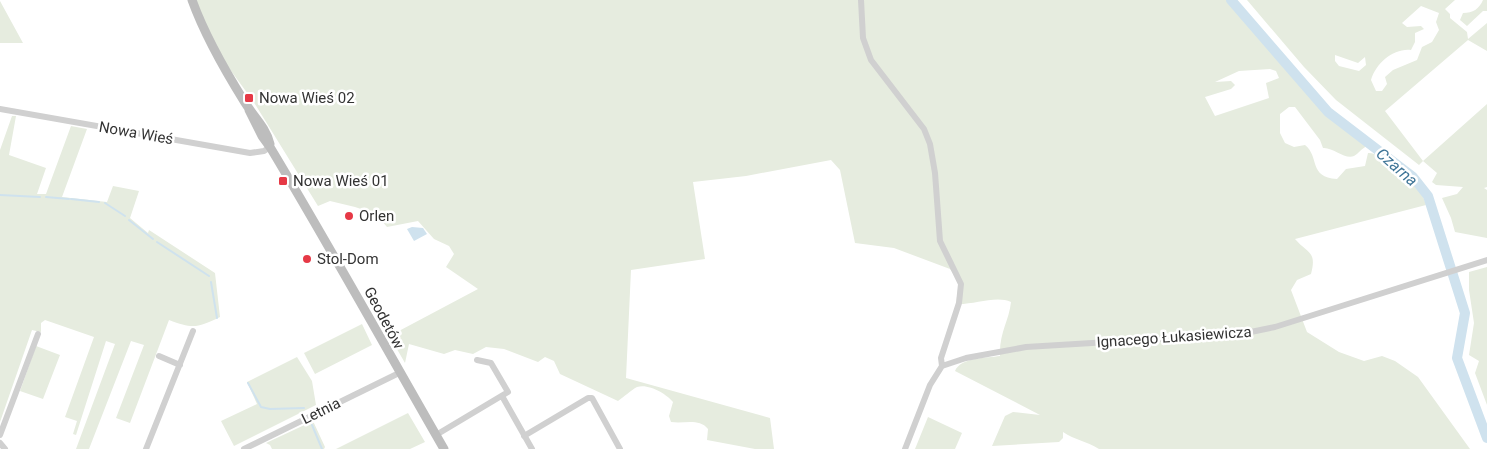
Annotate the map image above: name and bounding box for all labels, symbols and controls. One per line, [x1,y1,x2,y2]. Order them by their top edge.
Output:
place label: Nowa Wieś 02 [259,89,355,107]
marker: Nowa Wieś 02 [243,92,255,104]
street label: Nowa Wieś [97,118,175,148]
water label: Czarna [1372,144,1422,190]
place label: Nowa Wieś 01 [293,172,389,190]
marker: Nowa Wieś 01 [277,175,289,187]
place label: Orlen [359,207,394,225]
marker: Orlen [343,210,355,222]
place label: Stol-Dom [317,250,379,268]
marker: Stol-Dom [301,253,313,265]
street label: Geodetów [360,284,408,352]
street label: Ignacego Łukasiewicza [1096,323,1252,351]
street label: Letnia [299,394,343,428]

